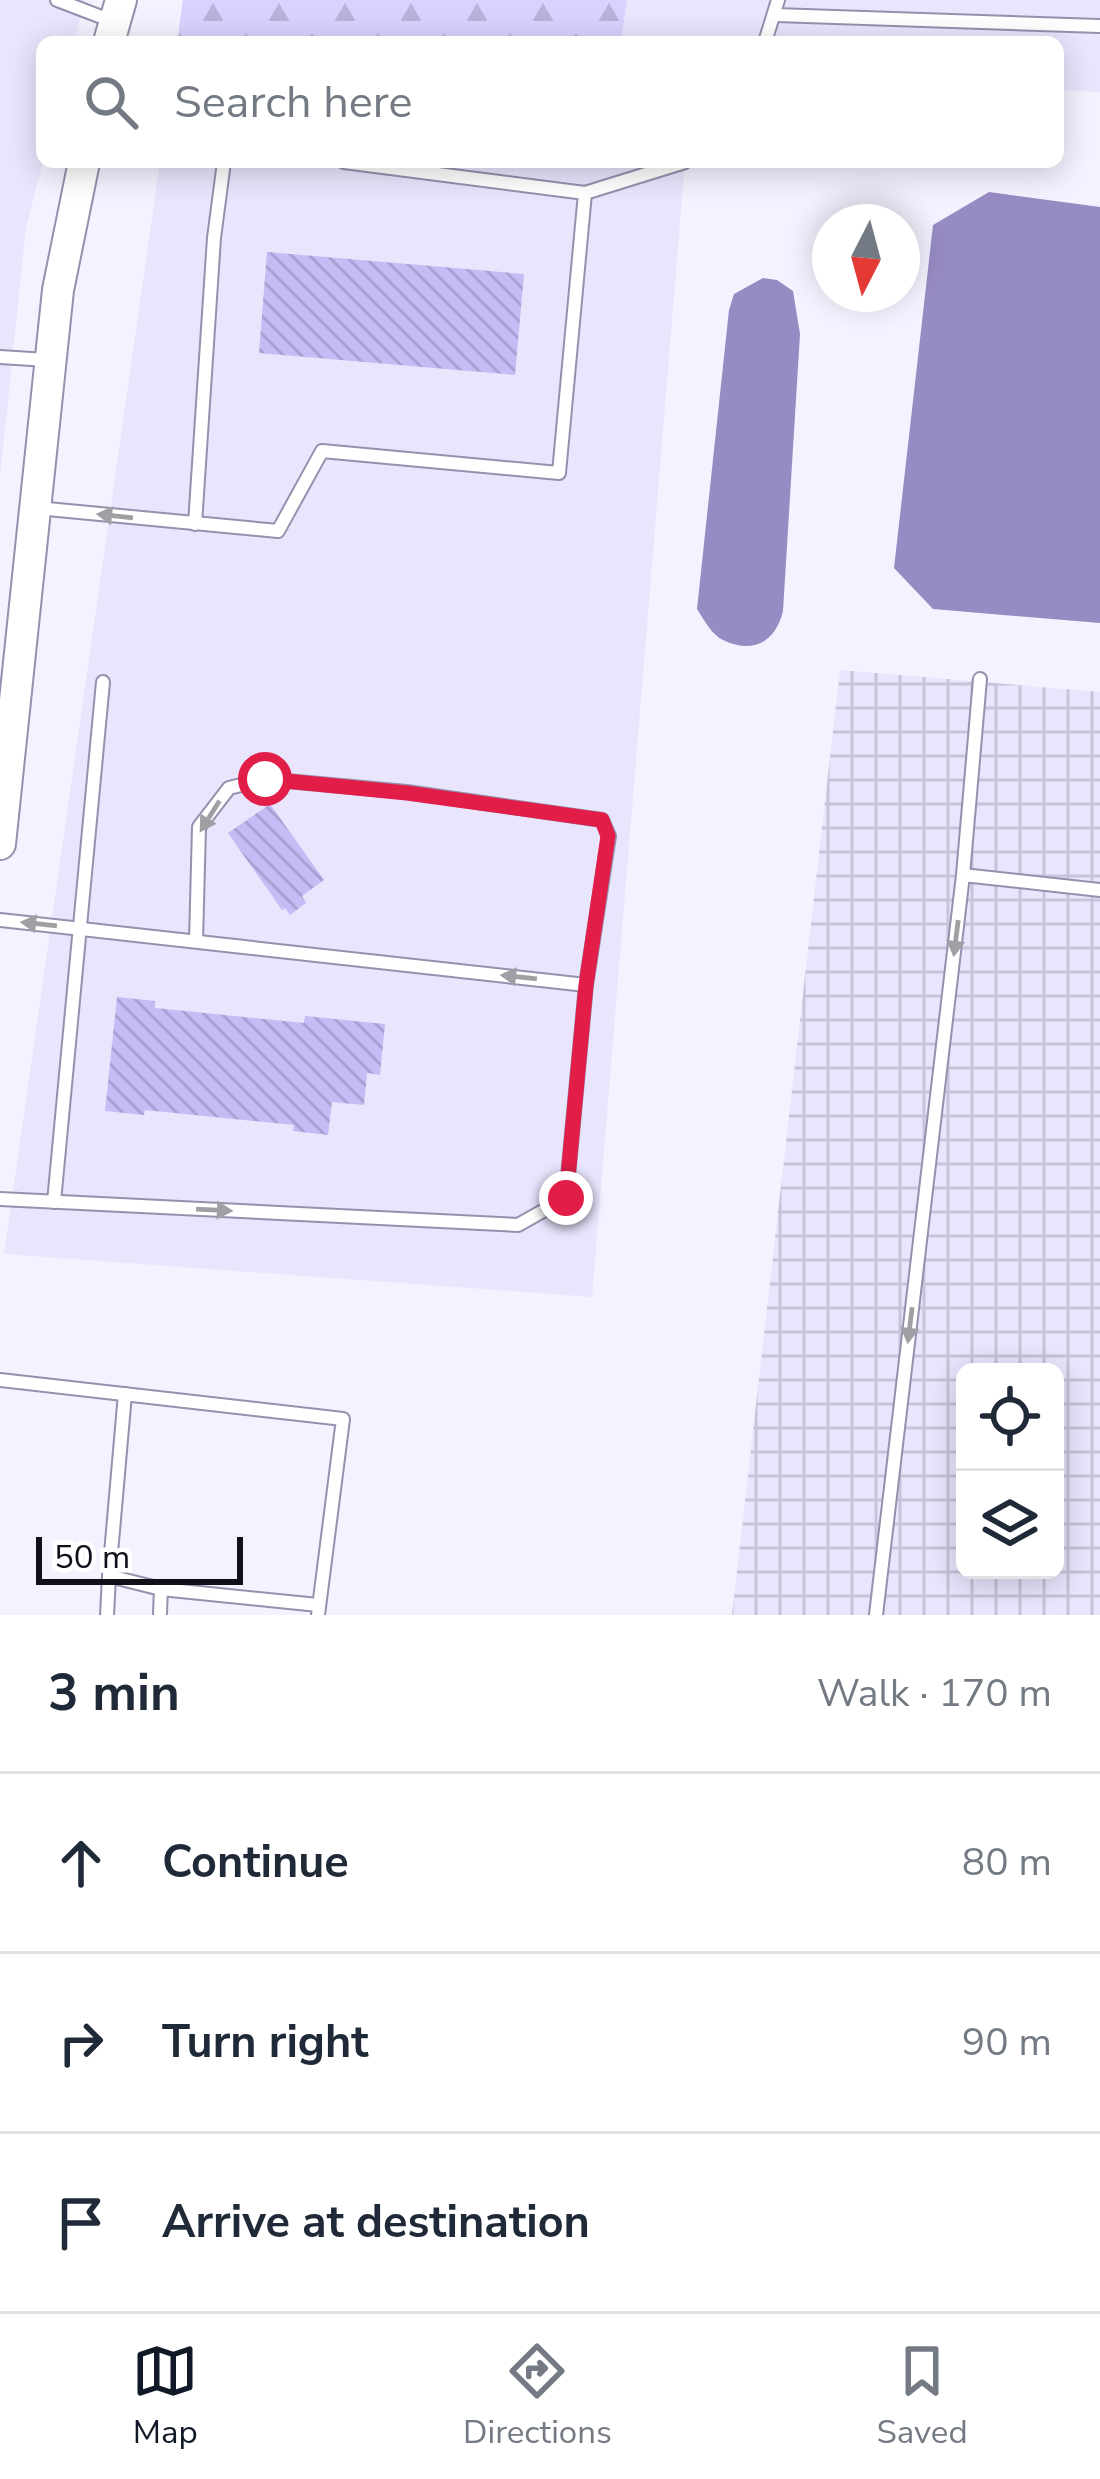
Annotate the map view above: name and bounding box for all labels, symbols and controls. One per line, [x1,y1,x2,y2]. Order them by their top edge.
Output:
search box [36,36,1064,168]
icon: search [78,69,144,135]
text: Search here [174,72,413,133]
north arrow [812,204,920,312]
one-way arrow [96,506,133,525]
route start [238,752,292,806]
one-way arrow [199,799,221,832]
one-way arrow [20,914,57,933]
one-way arrow [946,920,965,957]
one-way arrow [500,967,537,986]
route end [539,1171,593,1225]
one-way arrow [196,1201,234,1220]
one-way arrow [900,1307,919,1345]
map controls [956,1363,1064,1579]
button: locate [956,1363,1064,1471]
button: layers [956,1471,1064,1579]
scale bar [36,1531,243,1584]
text: 50 m [54,1535,130,1580]
text: 3 min [48,1658,180,1728]
text: Walk · 170 m [817,1667,1052,1720]
icon: ahead [48,1830,114,1896]
text: Continue [162,1832,349,1893]
text: 80 m [962,1836,1052,1889]
icon: right [48,2010,114,2076]
text: Turn right [162,2012,369,2073]
text: 90 m [962,2016,1052,2069]
icon: arrive [48,2190,114,2256]
text: Arrive at destination [162,2192,590,2253]
tab: Map [132,2338,198,2455]
tab: Directions [463,2338,612,2455]
tab: Saved [876,2338,968,2455]

